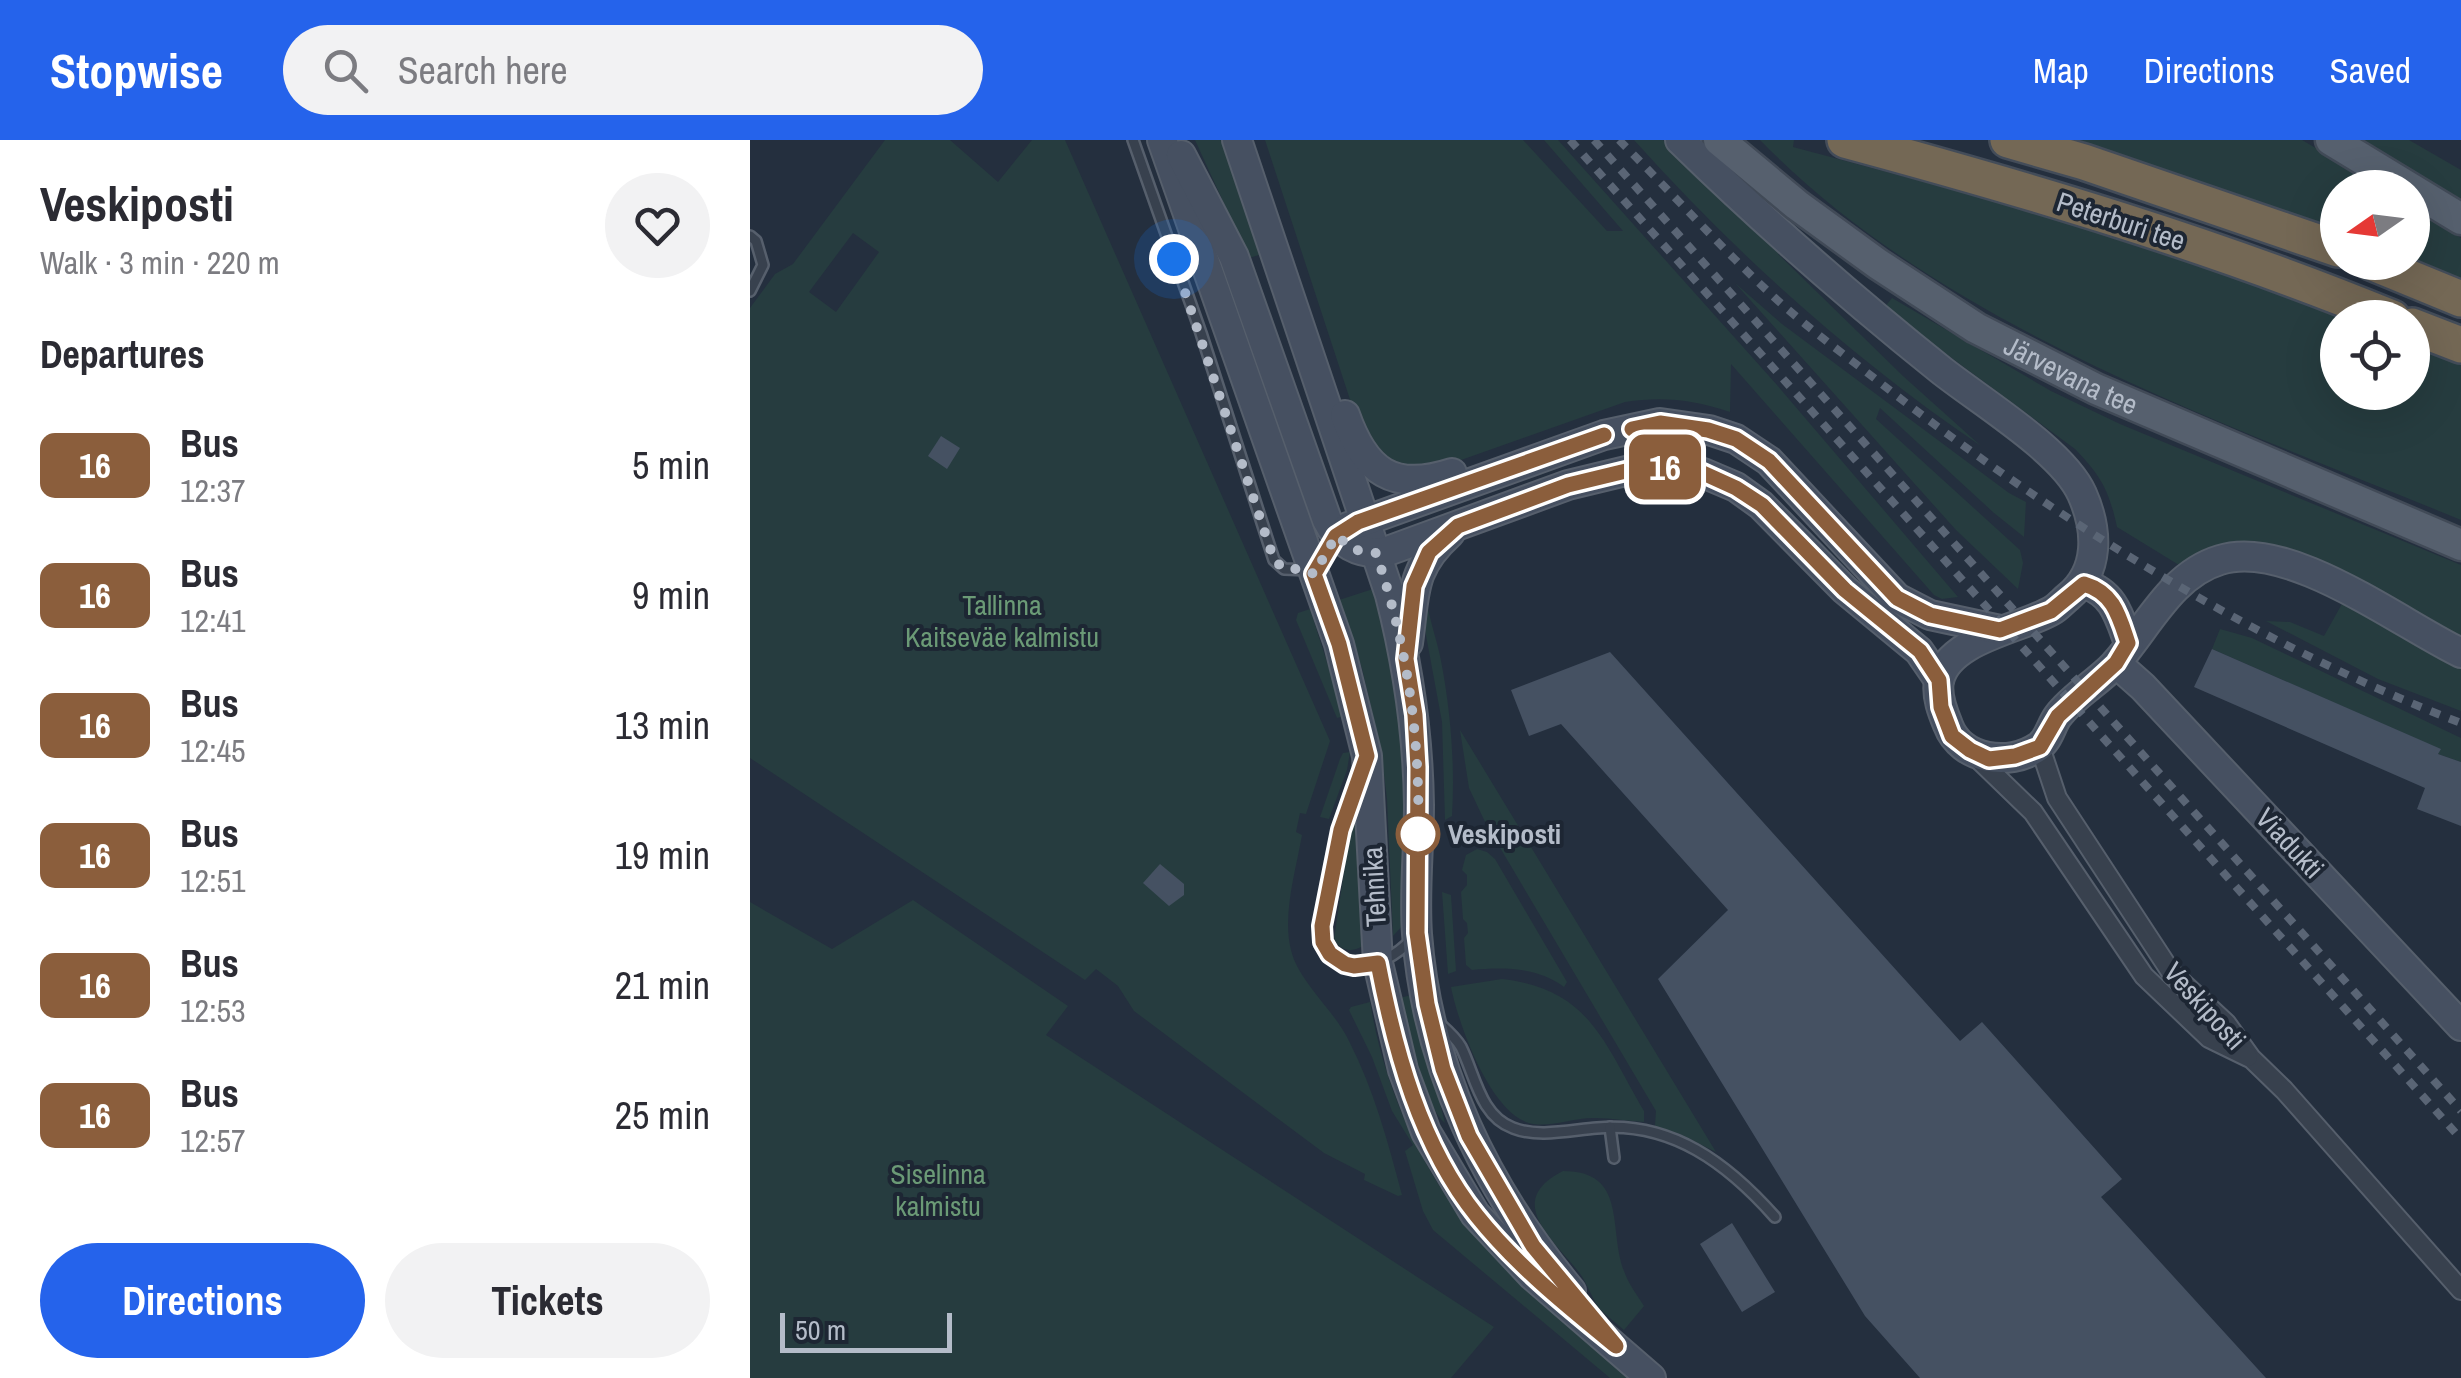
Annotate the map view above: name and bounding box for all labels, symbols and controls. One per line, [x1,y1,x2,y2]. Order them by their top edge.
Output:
search box [283,25,983,115]
text: Stopwise [50,38,223,103]
icon: search [318,43,373,98]
text: Search here [398,45,568,96]
text: Map [2033,47,2089,94]
text: Directions [2144,47,2275,94]
text: Saved [2330,47,2411,94]
north arrow [2320,170,2430,280]
map controls [2320,170,2430,410]
text: Veskiposti [40,171,234,236]
button: heart [605,173,710,278]
street label: Peterburi tee [2052,182,2190,260]
your location [1149,234,1199,284]
text: Walk · 3 min · 220 m [40,241,280,284]
button: locate [2320,300,2430,410]
street label: Järvevana tee [1998,326,2144,424]
text: Departures [40,329,205,380]
text: Bus [180,418,239,469]
line badge: 16 [1620,434,1710,500]
text: 5 min [632,440,710,491]
text: 16 [79,442,111,489]
text: 16 [1649,444,1681,491]
text: 12:37 [180,469,246,512]
text: Bus [180,548,239,599]
text: 9 min [632,570,710,621]
text: 16 [79,572,111,619]
park label: Tallinna Kaitseväe kalmistu [905,586,1099,656]
text: 12:41 [180,599,246,642]
text: Bus [180,678,239,729]
text: 13 min [615,700,710,751]
text: 16 [79,702,111,749]
text: 12:45 [180,729,246,772]
street label: Viadukti [2248,799,2332,887]
text: Bus [180,808,239,859]
marker: Veskiposti [1397,813,1439,855]
place label: Veskiposti [1448,815,1561,853]
text: 19 min [615,830,710,881]
text: 16 [79,832,111,879]
street label: Tehnika [1353,846,1395,928]
text: 12:51 [180,859,246,902]
text: Bus [180,938,239,989]
street label: Veskiposti [2155,954,2255,1058]
text: 21 min [615,960,710,1011]
text: 16 [79,962,111,1009]
text: 12:53 [180,989,246,1032]
text: Bus [180,1068,239,1119]
text: 25 min [615,1090,710,1141]
text: 16 [79,1092,111,1139]
text: 12:57 [180,1119,246,1162]
park label: Siselinna kalmistu [890,1155,986,1225]
button: Directions [40,1243,365,1358]
button: Tickets [385,1243,710,1358]
scale bar [780,1308,952,1352]
text: 50 m [795,1311,846,1349]

